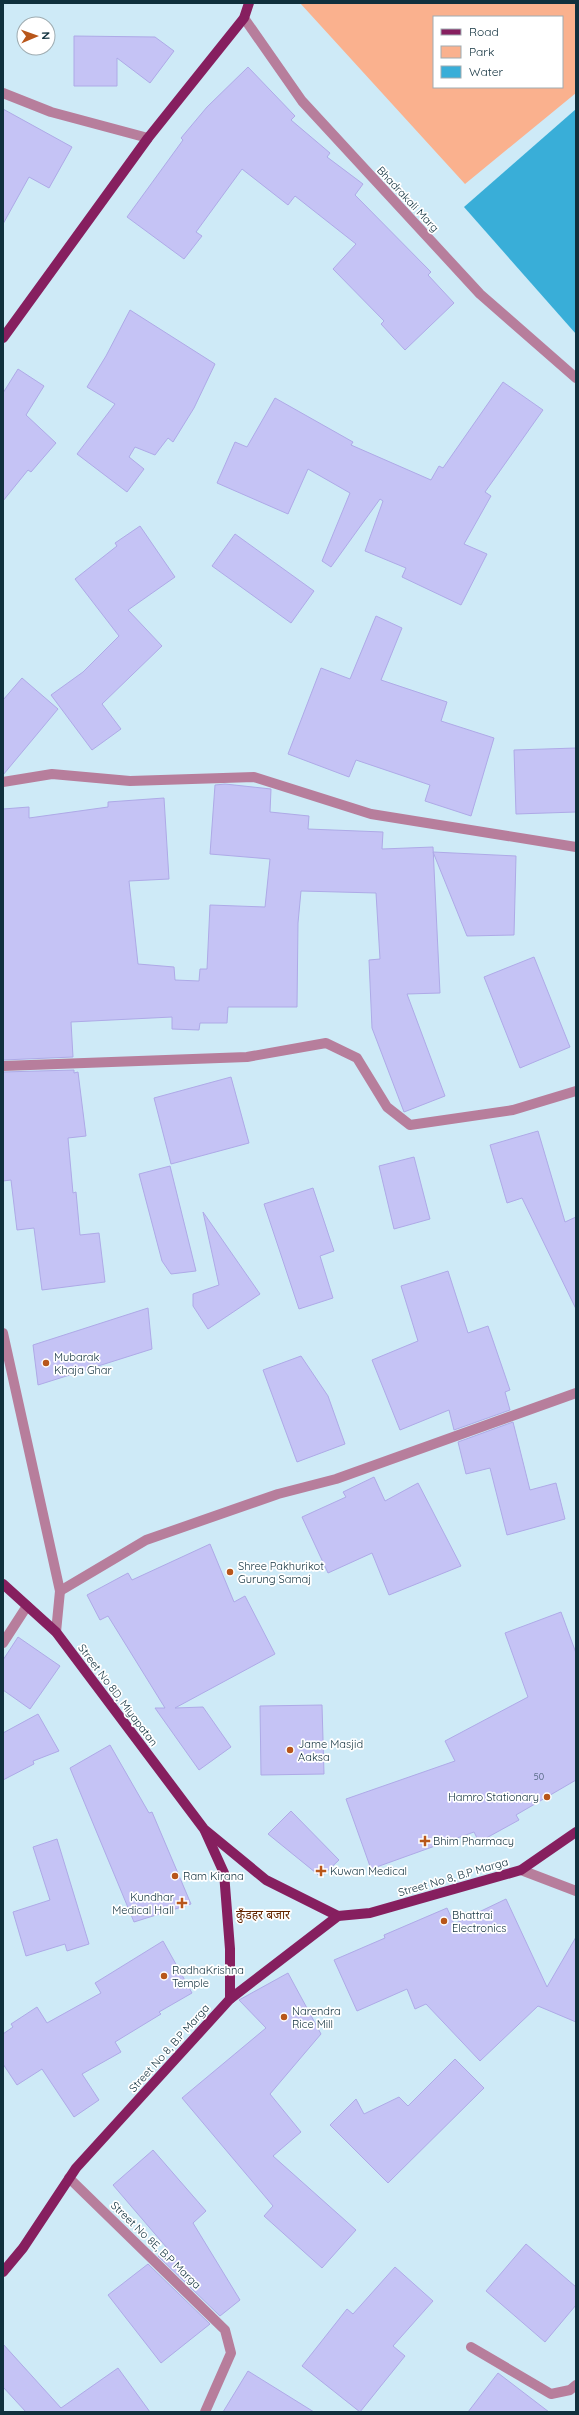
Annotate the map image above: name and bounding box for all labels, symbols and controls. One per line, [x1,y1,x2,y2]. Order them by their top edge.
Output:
north arrow [16,16,56,56]
legend [433,16,563,88]
text: Road [469,24,499,39]
text: N [39,31,53,40]
text: Park [469,44,494,59]
text: Water [469,64,504,79]
street label: Bhadrakali Marg [374,163,442,235]
place label: Mubarak Khaja Ghar [54,1350,113,1377]
marker: Mubarak Khaja Ghar [41,1358,51,1368]
place label: Shree Pakhurikot Gurung Samaj [238,1559,324,1586]
marker: Shree Pakhurikot Gurung Samaj [225,1567,235,1577]
street label: Street No 8D, Miyapatan [75,1641,161,1749]
place label: Jame Masjid Aaksa [298,1737,363,1764]
marker: Jame Masjid Aaksa [285,1745,295,1755]
house number: 50 [534,1771,544,1782]
place label: Hamro Stationary [448,1790,539,1804]
marker: Hamro Stationary [542,1792,552,1802]
place label: Bhim Pharmacy [433,1834,514,1848]
marker: Bhim Pharmacy [420,1836,430,1846]
street label: Street No 8, B.P Marga [396,1855,510,1899]
place label: Kuwan Medical [330,1864,407,1878]
marker: Kuwan Medical [315,1865,327,1877]
place label: Ram Kirana [183,1869,244,1883]
marker: Ram Kirana [170,1871,180,1881]
place label: Kundhar Medical Hall [112,1890,175,1917]
marker: Kundhar Medical Hall [177,1898,187,1908]
district label: कुँडहर बजार [236,1907,291,1923]
place label: Bhattrai Electronics [452,1908,507,1935]
marker: Bhattrai Electronics [439,1916,449,1926]
place label: RadhaKrishna Temple [172,1963,244,1990]
marker: RadhaKrishna Temple [159,1971,169,1981]
street label: Street No 8, B.P Marga [126,2001,212,2095]
place label: Narendra Rice Mill [292,2004,341,2031]
marker: Narendra Rice Mill [279,2012,289,2022]
street label: Street No 8E, B.P Marga [108,2198,204,2292]

